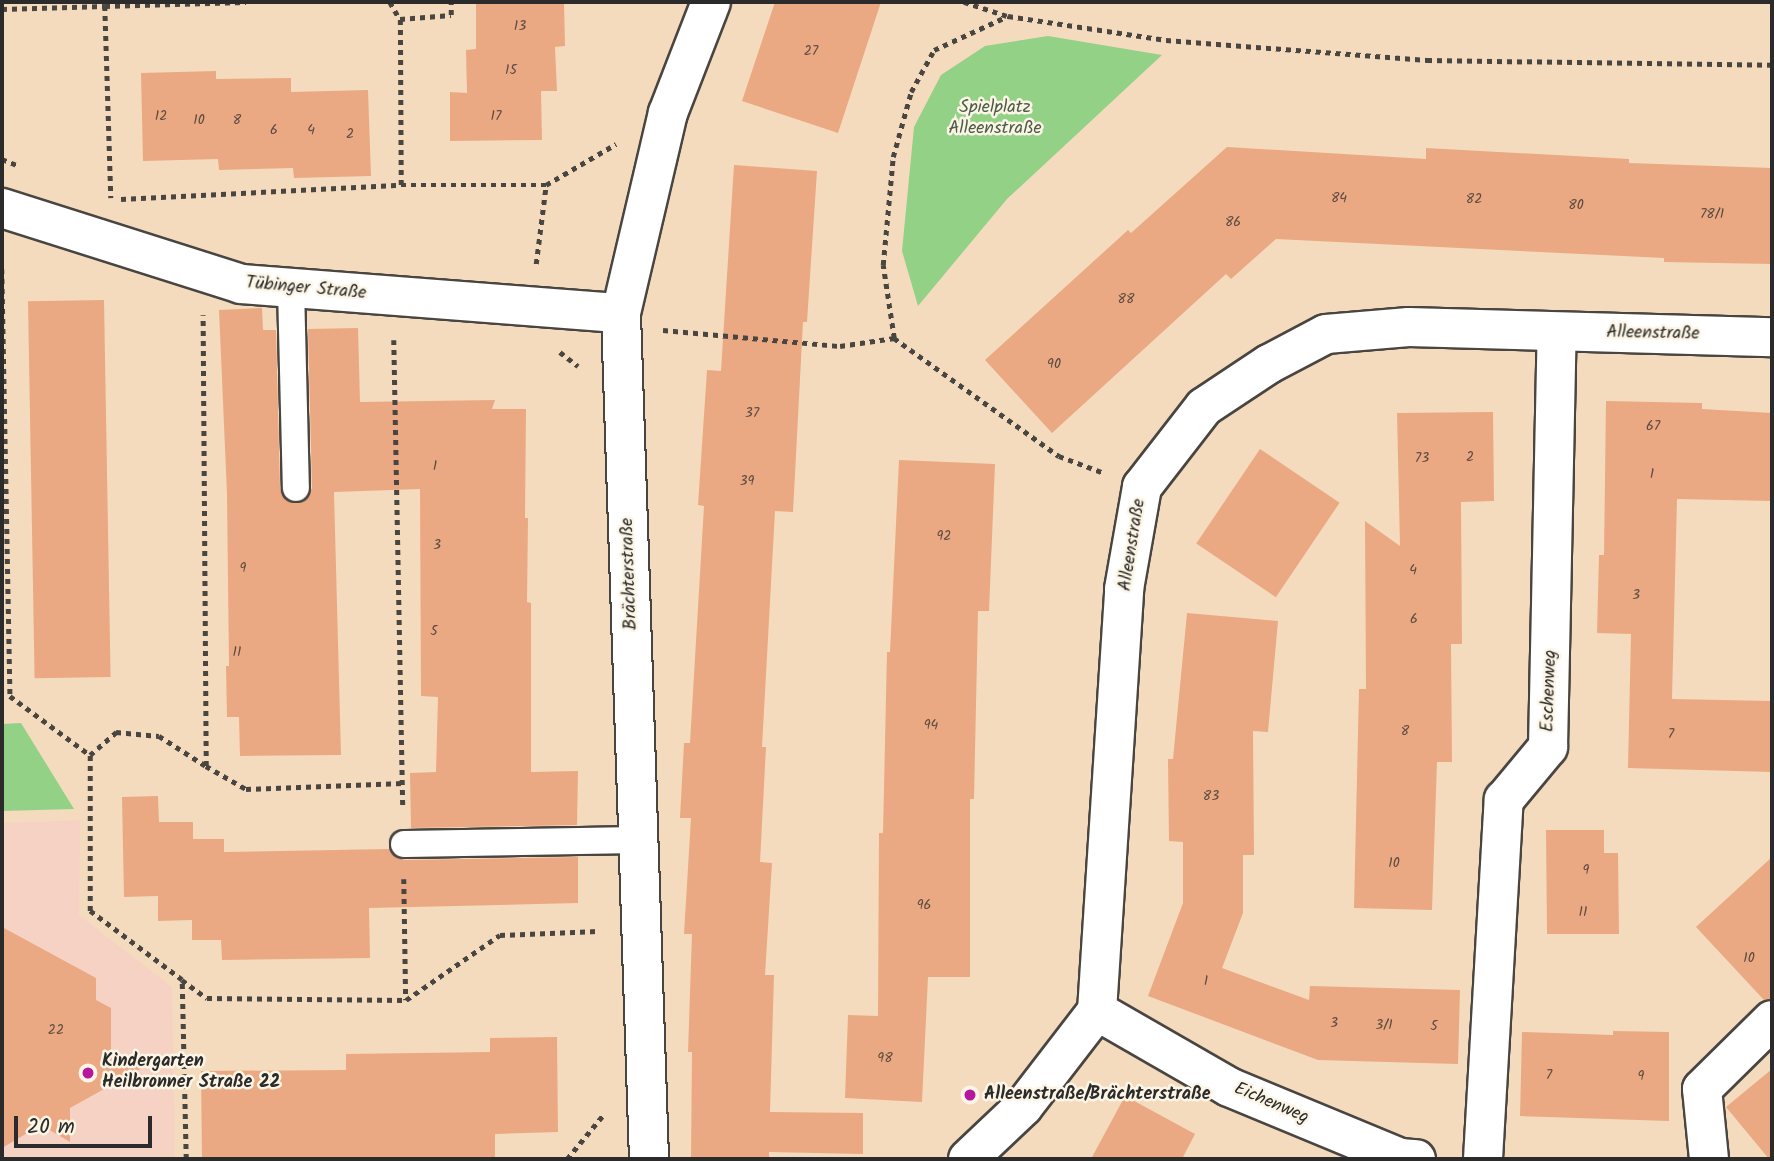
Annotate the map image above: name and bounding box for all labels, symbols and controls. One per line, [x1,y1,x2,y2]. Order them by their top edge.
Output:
house number: 13 [514,18,526,34]
house number: 27 [804,43,818,59]
house number: 15 [505,62,517,78]
park label: Spielplatz Alleenstraße [948,98,1042,140]
house number: 12 [155,108,167,124]
house number: 17 [491,108,501,124]
house number: 10 [193,112,205,128]
house number: 8 [233,112,241,128]
house number: 6 [270,122,278,138]
house number: 4 [307,122,315,138]
house number: 2 [346,126,354,142]
house number: 84 [1331,190,1347,206]
house number: 82 [1466,191,1482,207]
house number: 80 [1568,197,1584,213]
house number: 78/1 [1700,206,1724,222]
house number: 86 [1225,214,1241,230]
street label: Tübinger Straße [245,273,367,305]
house number: 88 [1118,291,1134,307]
street label: Alleenstraße [1606,322,1700,346]
house number: 90 [1047,356,1061,372]
house number: 37 [745,405,759,421]
house number: 67 [1646,418,1660,434]
house number: 2 [1466,449,1474,465]
house number: 73 [1415,450,1429,466]
house number: 1 [433,458,437,474]
house number: 1 [1650,466,1654,482]
house number: 39 [740,473,754,489]
street label: Alleenstraße [1115,497,1151,593]
street label: Brächterstraße [617,518,643,630]
house number: 92 [937,528,951,544]
house number: 3 [433,537,441,553]
house number: 9 [240,560,246,576]
house number: 4 [1409,562,1417,578]
house number: 3 [1632,587,1640,603]
house number: 6 [1410,611,1418,627]
house number: 5 [430,623,438,639]
house number: 11 [233,644,241,660]
street label: Eschenweg [1538,649,1562,733]
house number: 94 [924,717,938,733]
house number: 8 [1401,723,1409,739]
house number: 7 [1668,726,1674,742]
house number: 83 [1203,788,1219,804]
house number: 10 [1388,855,1400,871]
house number: 9 [1583,862,1589,878]
house number: 96 [917,897,931,913]
house number: 11 [1579,904,1587,920]
house number: 10 [1743,950,1755,966]
house number: 1 [1204,973,1208,989]
house number: 3 [1330,1015,1338,1031]
house number: 3/1 [1375,1017,1393,1033]
house number: 5 [1430,1018,1438,1034]
house number: 22 [48,1022,64,1038]
house number: 98 [877,1050,893,1066]
place label: Kindergarten Heilbronner Straße 22 [102,1052,280,1094]
marker: Kindergarten Heilbronner Straße 22 [80,1065,96,1081]
house number: 7 [1546,1067,1552,1083]
house number: 9 [1638,1068,1644,1084]
street label: Eichenweg [1230,1079,1312,1129]
place label: Alleenstraße/Brächterstraße [984,1084,1211,1106]
marker: Alleenstraße/Brächterstraße [962,1087,978,1103]
scale bar [18,1102,156,1146]
text: 20 m [27,1111,75,1144]

